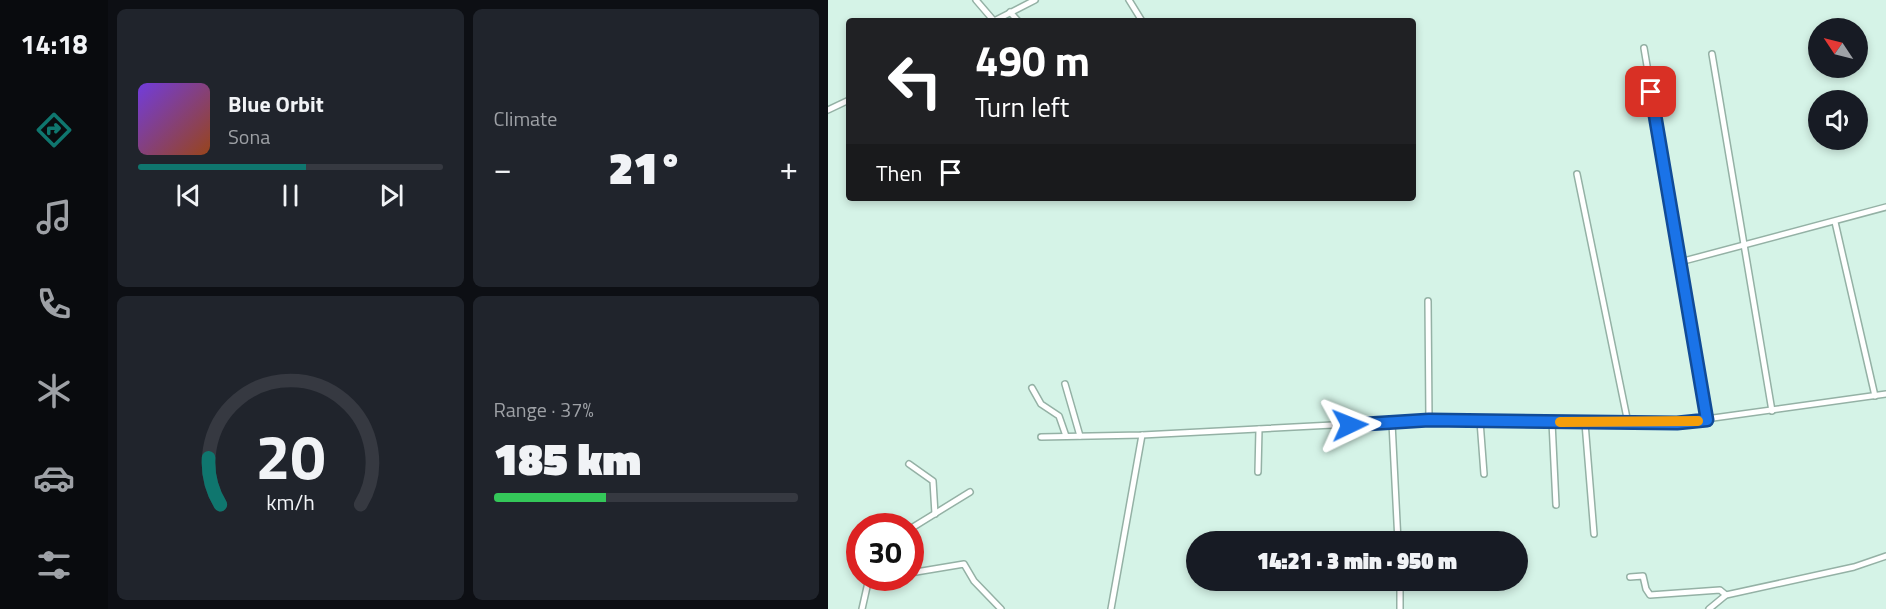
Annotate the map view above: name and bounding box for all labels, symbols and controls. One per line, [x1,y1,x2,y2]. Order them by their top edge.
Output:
north arrow [1808,18,1868,78]
map controls [1808,18,1868,150]
text: 14:18 [20,23,88,64]
text: 490 m [975,28,1090,92]
icon: left [876,42,954,120]
pin [1625,66,1676,117]
icon: arrive [1634,75,1667,108]
text: Turn left [975,86,1069,127]
text: Blue Orbit [228,87,324,121]
button: sound [1808,90,1868,150]
text: Climate [494,103,557,134]
icon: directions [33,109,75,151]
text: Sona [228,121,270,152]
text: 21° [609,133,683,201]
text: − [494,143,512,193]
text: + [780,143,798,193]
text: Then [876,156,922,190]
icon: arrive [934,156,967,189]
icon: previous [172,179,205,212]
icon: pause [274,179,307,212]
icon: next [375,179,408,212]
icon: music [33,196,75,238]
icon: phone [33,283,75,325]
icon: climate [33,370,75,412]
position arrow [1318,393,1382,457]
text: Range · 37% [494,394,594,425]
text: 20 [255,408,325,503]
text: 185 km [494,424,641,492]
icon: car [33,457,75,499]
text: km/h [266,486,315,518]
speed limit sign: 30 [846,513,924,591]
icon: filters [33,544,75,586]
text: 14:21 · 3 min · 950 m [1257,544,1457,578]

